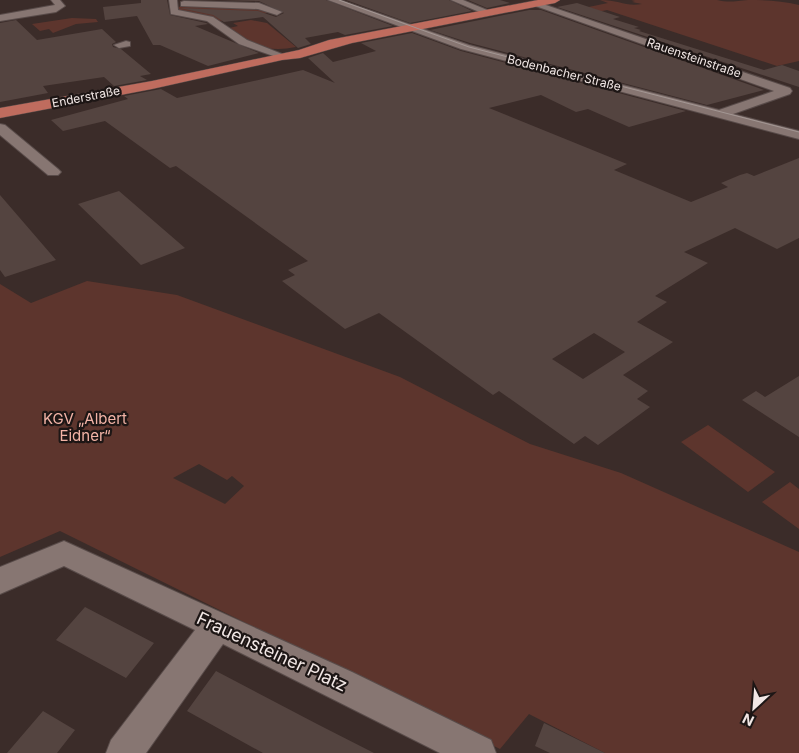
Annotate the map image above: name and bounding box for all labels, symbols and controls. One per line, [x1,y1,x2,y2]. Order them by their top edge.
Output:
street label: Rauensteinstraße [645,34,743,81]
street label: Bodenbacher Straße [506,51,623,94]
street label: Enderstraße [51,83,121,110]
park label: KGV „Albert Eidner“ [43,409,127,445]
street label: Frauensteiner Platz [194,607,351,696]
north arrow [729,683,779,733]
text: N [740,710,757,730]

